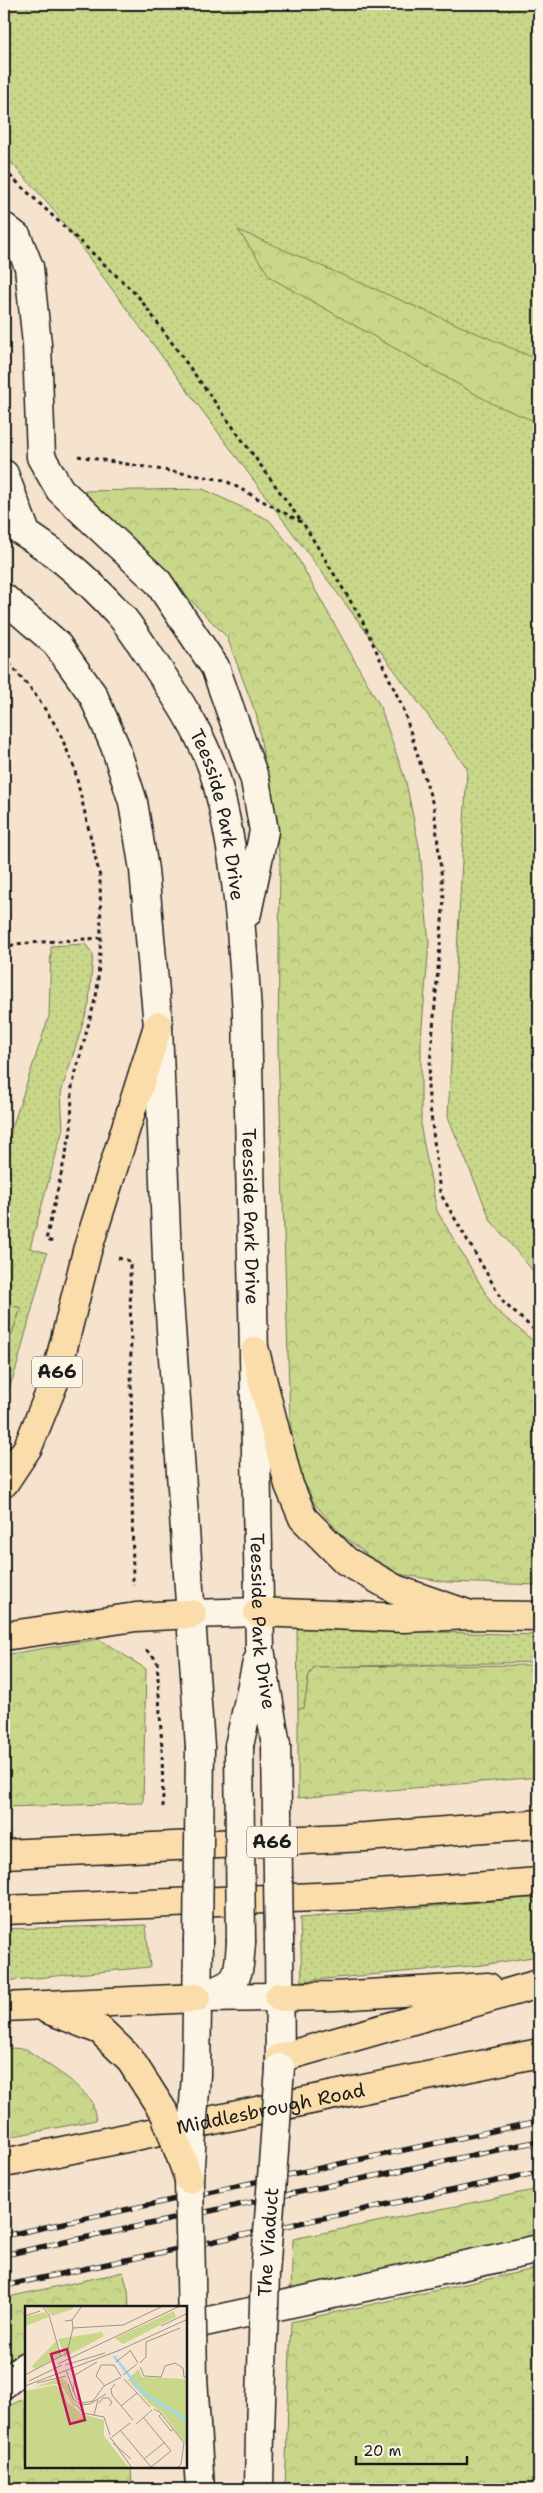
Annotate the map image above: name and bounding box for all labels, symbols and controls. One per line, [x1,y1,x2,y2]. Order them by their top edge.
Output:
street label: Teesside Park Drive [184,724,251,902]
street label: Teesside Park Drive [237,1128,265,1305]
road number: A66 [32,1356,82,1388]
street label: Teesside Park Drive [245,1533,282,1711]
road number: A66 [247,1826,297,1858]
street label: Middlesbrough Road [174,2077,367,2140]
street label: The Viaduct [252,2187,284,2297]
inset map [25,2306,188,2468]
scale bar [356,2433,467,2465]
text: 20 m [363,2441,402,2461]

